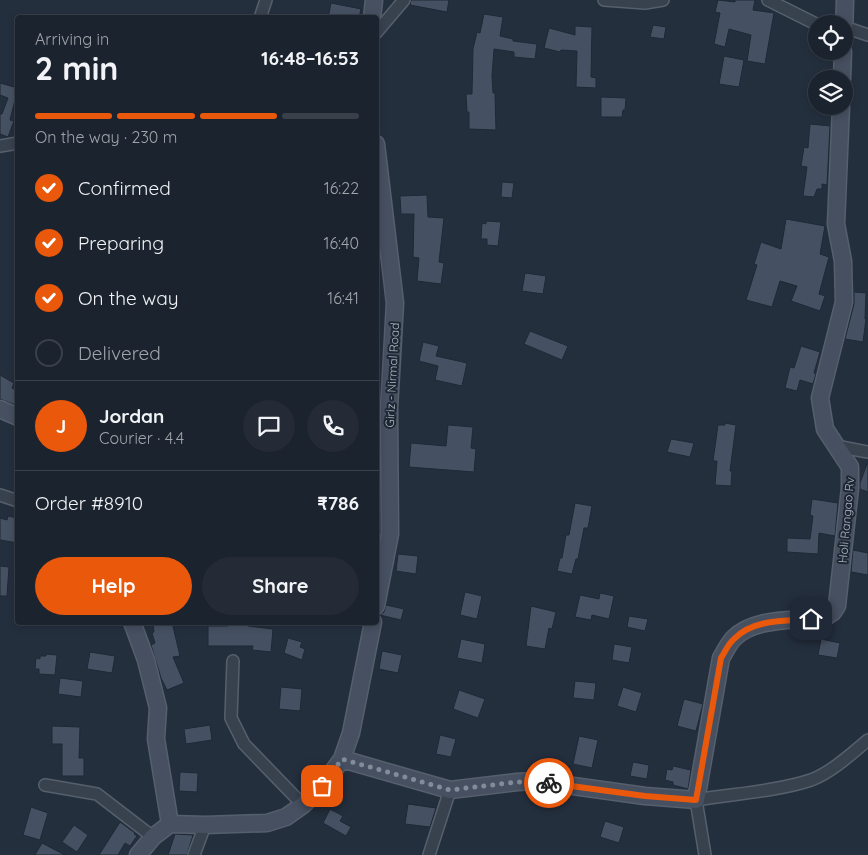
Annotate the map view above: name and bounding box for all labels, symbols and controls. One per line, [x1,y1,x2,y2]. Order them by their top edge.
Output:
map controls [808,15,853,115]
button: locate [808,15,853,60]
text: Arriving in [35,29,109,49]
text: 16:48–16:53 [261,46,359,70]
text: 2 min [35,48,118,88]
button: layers [808,70,853,115]
text: On the way · 230 m [35,127,177,147]
icon: check [35,174,63,202]
text: Confirmed [78,176,171,200]
text: 16:22 [324,178,359,198]
icon: check [35,229,63,257]
text: Preparing [78,231,164,255]
text: 16:40 [324,233,359,253]
icon: check [35,284,63,312]
text: On the way [78,286,179,310]
text: 16:41 [327,288,359,308]
street label: Giriz - Nirmal Road [382,322,402,428]
text: Delivered [78,341,161,365]
button: chat [243,400,295,452]
button: phone [307,400,359,452]
text: Jordan [99,404,164,428]
text: J [56,414,66,438]
text: Courier · 4.4 [99,428,184,448]
street label: Holi Rangao Rv [835,476,857,564]
text: Order #8910 [35,491,143,515]
text: ₹786 [317,491,359,515]
button: Help [35,557,192,615]
button: Share [202,557,359,615]
pin [790,598,832,640]
icon: home [797,605,825,633]
courier [524,758,574,808]
pin [301,765,343,807]
icon: bike [535,769,563,797]
icon: bag [308,772,336,800]

